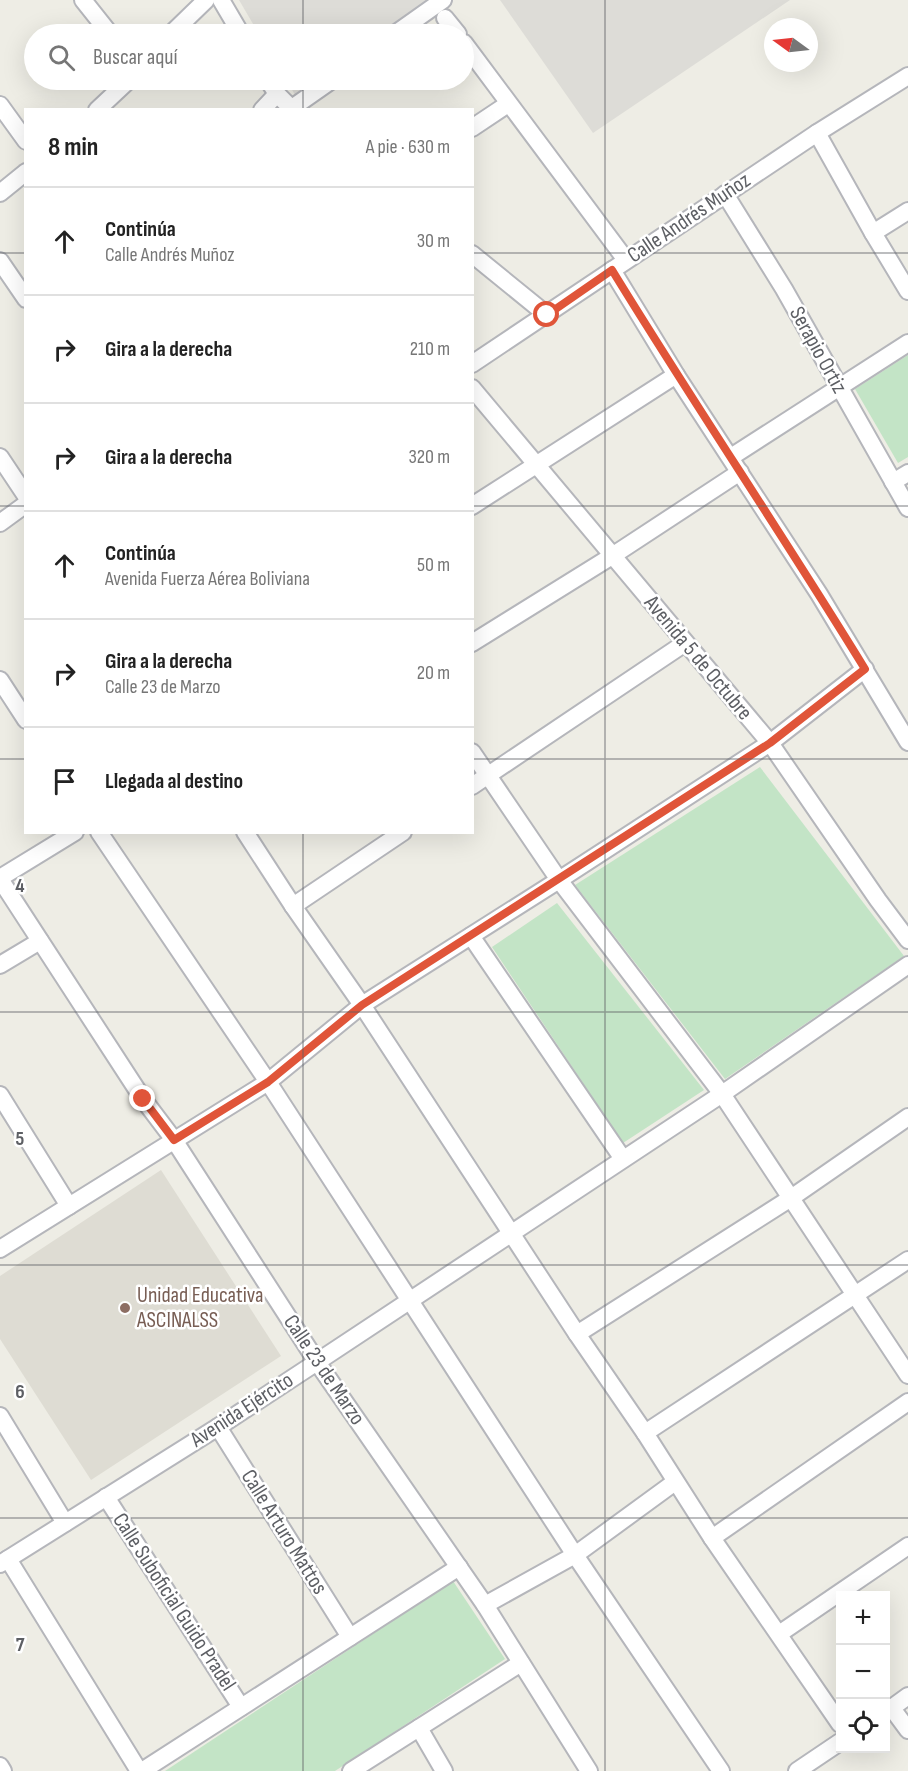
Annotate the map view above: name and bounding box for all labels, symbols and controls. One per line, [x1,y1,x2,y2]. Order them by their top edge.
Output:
north arrow [764,18,818,72]
search box [24,24,474,90]
icon: search [45,41,78,74]
text: Buscar aquí [93,44,178,71]
text: 8 min [48,132,98,163]
text: A pie · 630 m [366,135,450,159]
street label: Calle Andrés Muñoz [622,167,756,269]
text: Continúa [105,216,176,243]
icon: ahead [48,225,81,258]
text: 30 m [417,229,450,253]
text: Calle Andrés Muñoz [105,243,235,267]
route start [533,301,559,327]
street label: Serapio Ortiz [783,302,853,398]
icon: right [48,333,81,366]
text: Gira a la derecha [105,336,232,363]
text: 210 m [410,337,450,361]
icon: right [48,441,81,474]
text: Gira a la derecha [105,444,232,471]
text: 320 m [408,445,450,469]
text: Continúa [105,540,176,567]
icon: ahead [48,549,81,582]
text: 50 m [417,553,450,577]
text: Avenida Fuerza Aérea Boliviana [105,567,310,591]
street label: Avenida 5 de Octubre [637,589,758,726]
text: Gira a la derecha [105,648,232,675]
icon: right [48,657,81,690]
text: 20 m [417,661,450,685]
text: Calle 23 de Marzo [105,675,221,699]
icon: arrive [48,765,81,798]
text: Llegada al destino [105,768,243,795]
text: 4 [15,874,25,898]
route end [129,1085,155,1111]
text: 5 [16,1127,25,1151]
place label: Unidad Educativa ASCINALSS [136,1282,263,1334]
marker: Unidad Educativa ASCINALSS [118,1301,132,1315]
street label: Calle 23 de Marzo [277,1310,371,1430]
street label: Avenida Ejército [185,1367,299,1454]
text: 6 [15,1380,25,1404]
street label: Calle Arturo Mattos [235,1465,333,1599]
street label: Calle Suboficial Guido Pradel [106,1508,242,1696]
map controls [836,1591,890,1753]
button: + [836,1591,890,1645]
text: 7 [16,1633,25,1657]
button: − [836,1645,890,1699]
button: locate [836,1699,890,1753]

